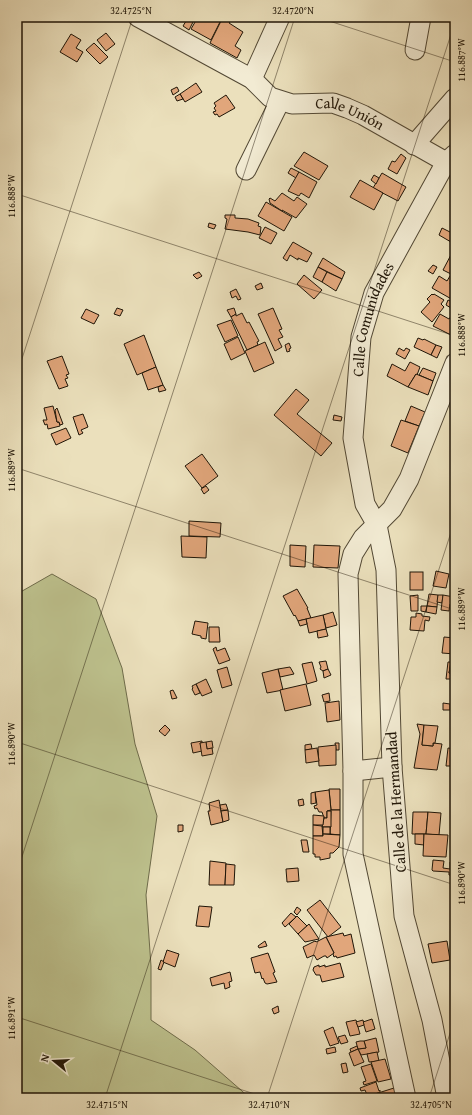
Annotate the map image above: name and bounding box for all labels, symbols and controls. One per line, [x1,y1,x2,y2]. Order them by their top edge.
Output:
text: 32.4725°N [110,3,152,18]
text: 32.4720°N [272,3,314,18]
text: 116.887°W [454,38,469,82]
street label: Calle Unión [315,92,389,135]
text: 116.888°W [4,174,19,218]
street label: Calle Comunidades [347,258,399,377]
text: 116.888°W [454,313,469,357]
text: 116.889°W [4,448,19,492]
text: 116.889°W [454,587,469,631]
text: 116.890°W [4,722,19,766]
street label: Calle de la Hermandad [380,731,411,873]
text: 116.890°W [454,861,469,905]
text: 116.891°W [4,996,19,1040]
north arrow [34,1041,74,1081]
text: N [36,1051,53,1064]
text: 32.4715°N [86,1097,128,1112]
text: 32.4710°N [248,1097,290,1112]
text: 32.4705°N [410,1097,452,1112]

